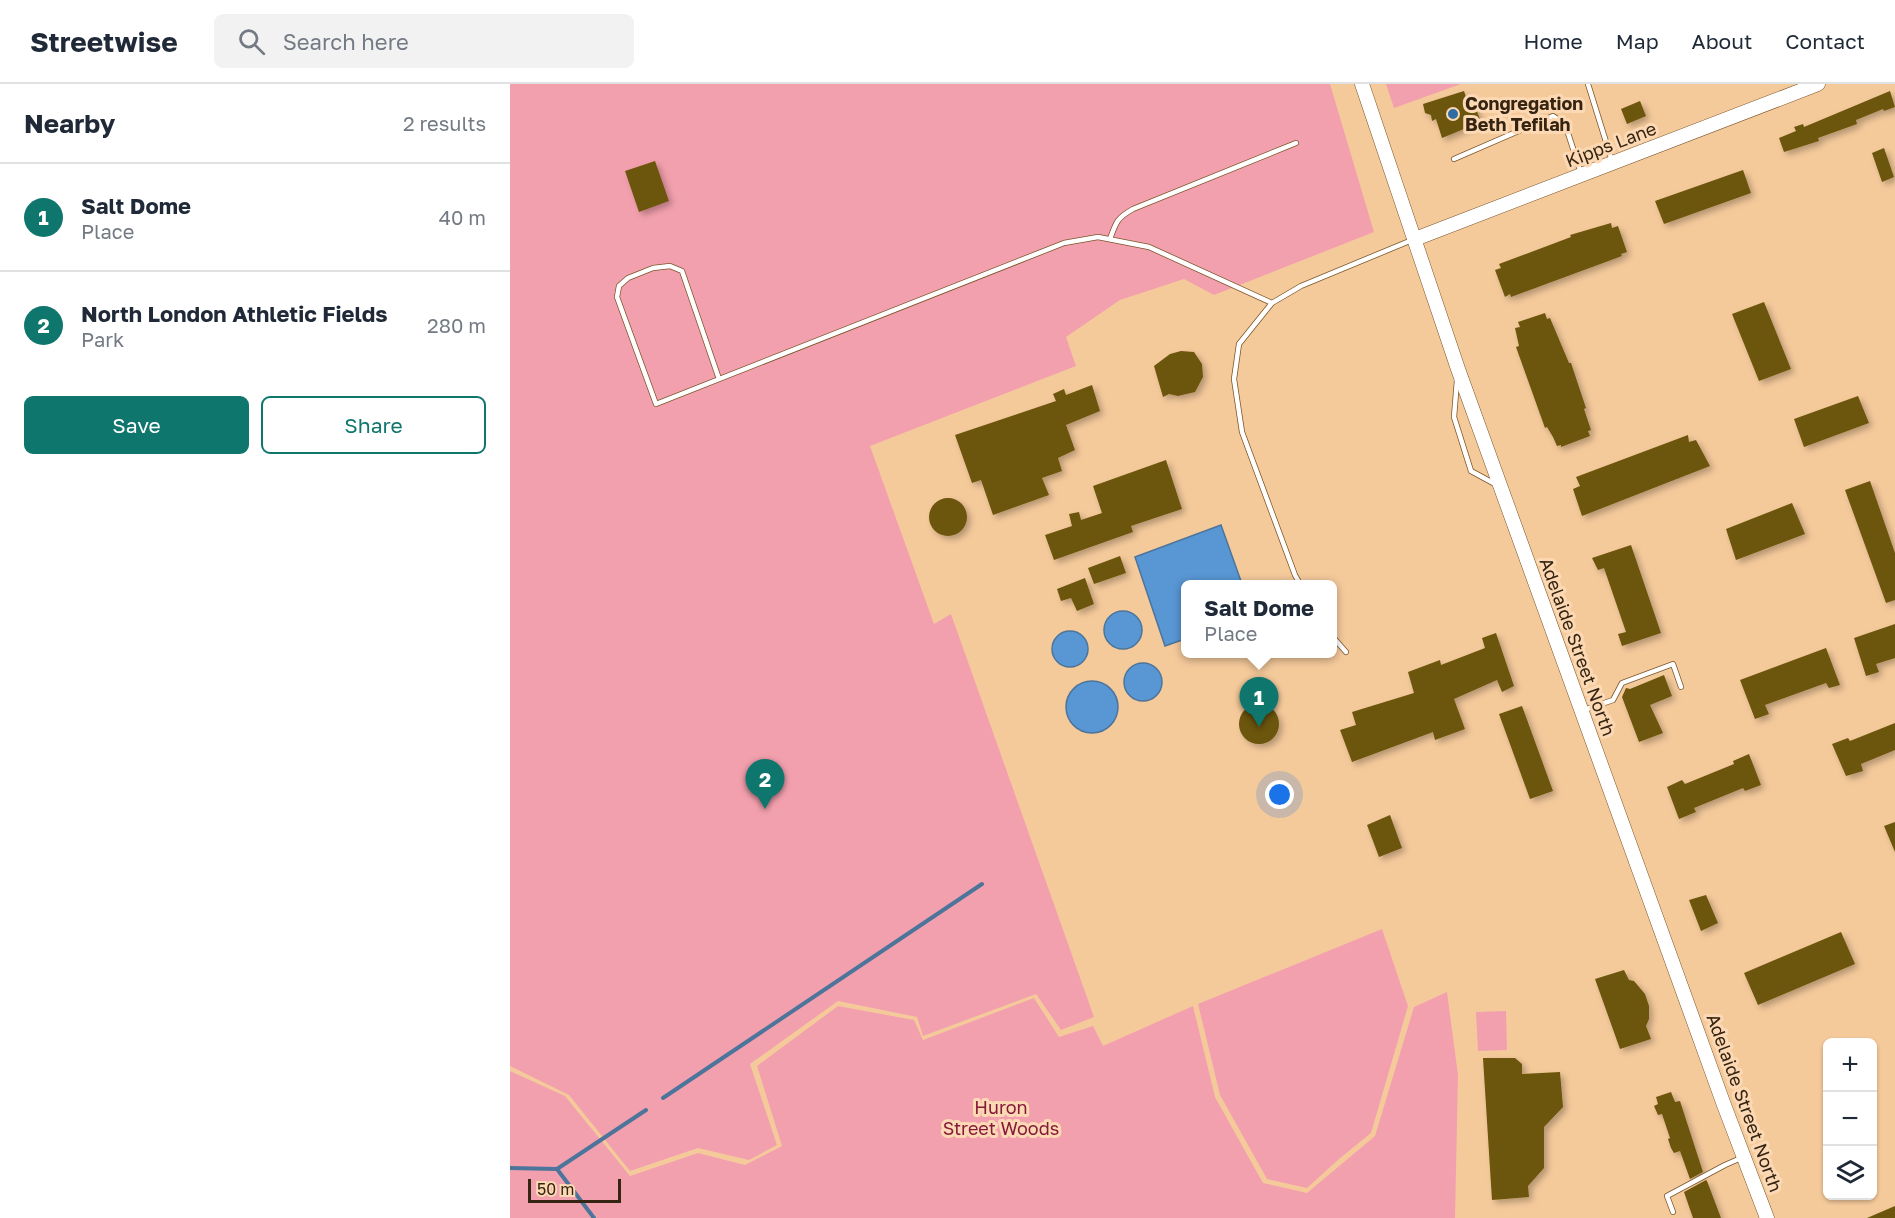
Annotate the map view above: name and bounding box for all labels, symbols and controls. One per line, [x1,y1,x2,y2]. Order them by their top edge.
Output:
search box [214,14,634,68]
text: Streetwise [30,25,178,58]
icon: search [235,25,268,58]
text: Search here [283,28,409,55]
text: Home [1523,28,1583,54]
text: Map [1616,28,1659,54]
text: About [1692,28,1752,54]
text: Contact [1785,28,1865,54]
place label: Congregation Beth Tefilah [1465,92,1583,135]
marker: Congregation Beth Tefilah [1446,107,1460,121]
text: Nearby [24,108,115,139]
text: 2 results [403,111,486,135]
street label: Kipps Lane [1562,117,1659,171]
text: Salt Dome [81,192,191,219]
text: 1 [38,205,49,229]
text: 40 m [439,205,486,229]
text: Place [81,219,134,243]
text: North London Athletic Fields [81,300,388,327]
text: 2 [37,313,50,337]
text: 280 m [427,313,486,337]
text: Park [81,327,124,351]
button: Save [24,396,249,454]
button: Share [261,396,486,454]
street label: Adelaide Street North [1535,555,1620,739]
popup [1181,580,1337,658]
text: Salt Dome [1204,594,1314,621]
text: Place [1204,621,1257,645]
pin: 1 [1240,678,1278,727]
pin: 2 [746,760,784,809]
your location [1265,780,1294,809]
street label: Adelaide Street North [1702,1011,1787,1195]
map controls [1823,1038,1877,1200]
button: + [1823,1038,1877,1092]
button: − [1823,1092,1877,1146]
park label: Huron Street Woods [943,1096,1059,1139]
button: layers [1823,1146,1877,1200]
scale bar [528,1176,621,1204]
text: 50 m [537,1179,574,1199]

